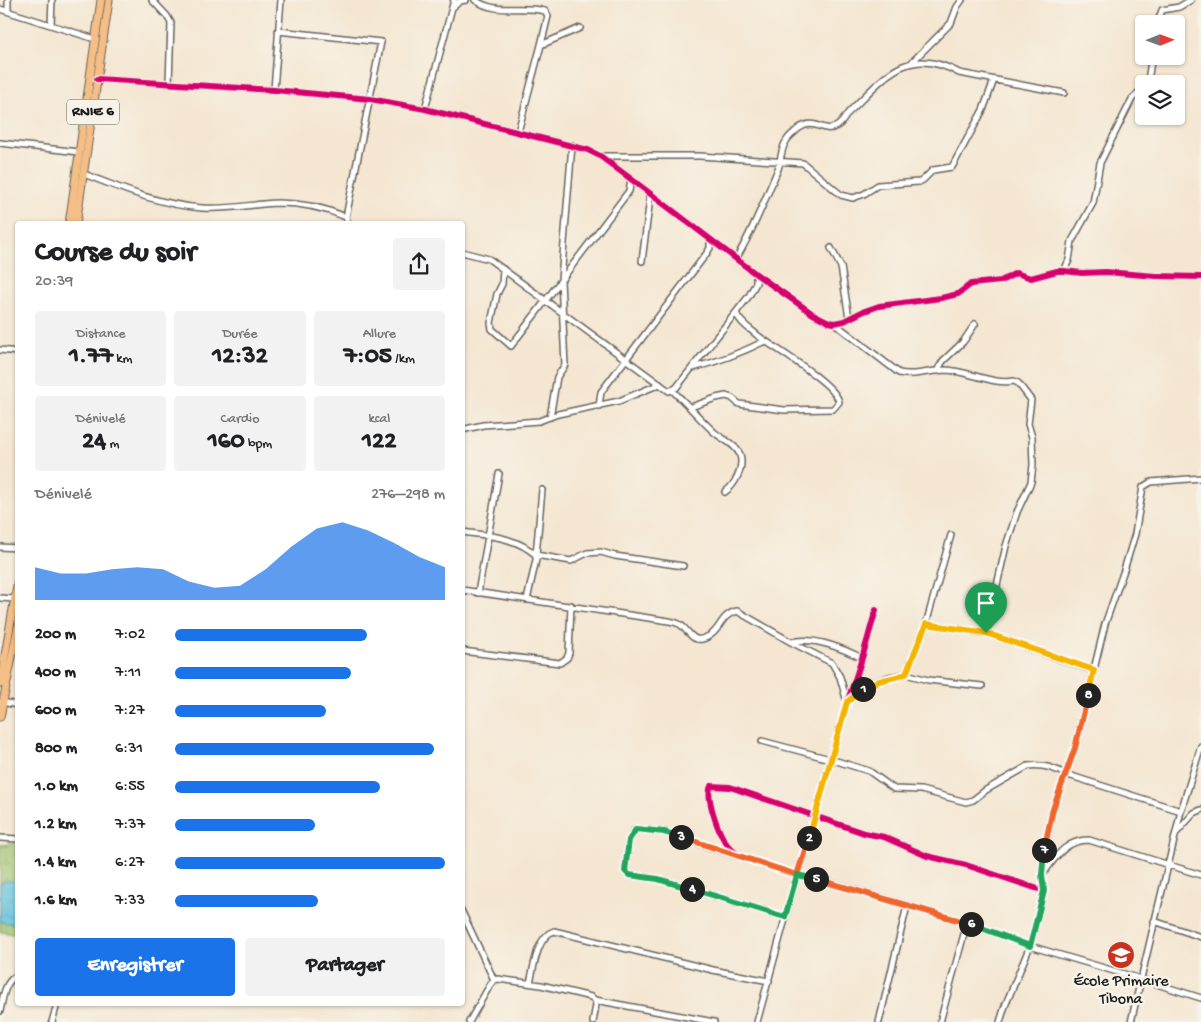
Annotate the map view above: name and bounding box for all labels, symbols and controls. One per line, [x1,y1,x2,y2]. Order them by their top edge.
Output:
north arrow [1135,15,1185,65]
map controls [1135,15,1185,125]
button: layers [1135,75,1185,125]
road number: RNIE 6 [67,100,119,124]
text: Course du soir [35,237,196,270]
button: share [393,238,445,290]
text: 20:39 [35,273,73,292]
text: Distance [76,326,125,343]
text: Durée [222,326,258,343]
text: Allure [363,326,396,343]
text: 1.77 [69,343,113,372]
text: 12:32 [212,343,268,372]
text: 7:05 [344,343,392,372]
text: km [113,351,132,368]
text: /km [392,351,415,368]
text: Dénivelé [76,411,126,428]
text: Cardio [221,411,259,428]
text: kcal [368,411,390,428]
text: 24 [82,428,106,457]
text: 160 [208,428,245,457]
text: 122 [362,428,397,457]
text: m [106,436,119,453]
text: bpm [245,436,272,453]
text: Dénivelé [35,486,92,505]
text: 276–298 m [371,486,445,505]
pin [965,582,1007,633]
icon: arrive [972,589,1000,617]
text: 200 m [35,626,76,645]
text: 7:02 [115,626,145,645]
text: 400 m [35,664,76,683]
text: 7:11 [115,664,141,683]
pin: 1 [850,676,876,702]
text: 1 [861,681,866,698]
pin: 8 [1076,682,1100,708]
text: 8 [1085,687,1092,704]
text: 600 m [35,702,76,721]
text: 7:27 [115,702,145,721]
text: 800 m [35,740,77,759]
text: 6:31 [115,740,143,759]
text: 1.0 km [35,778,78,797]
text: 6:55 [115,778,145,797]
text: 1.2 km [35,816,77,835]
text: 7:37 [115,816,145,835]
pin: 3 [668,824,694,850]
pin: 2 [796,826,822,850]
text: 3 [678,829,685,846]
text: 2 [806,830,813,847]
pin: 7 [1032,838,1056,862]
text: 7 [1041,842,1048,859]
text: 1.4 km [35,854,76,873]
text: 6:27 [115,854,144,873]
pin: 5 [804,866,828,892]
text: 5 [813,871,820,888]
pin: 4 [680,876,704,902]
text: 4 [689,881,696,898]
text: 1.6 km [35,892,77,911]
text: 7:33 [115,892,145,911]
pin: 6 [958,912,984,936]
text: 6 [968,916,975,933]
button: Enregistrer [35,938,235,996]
button: Partager [245,938,445,996]
school or university icon: École Primaire Tibona [1106,940,1136,970]
place label: École Primaire Tibona [1074,973,1169,1010]

